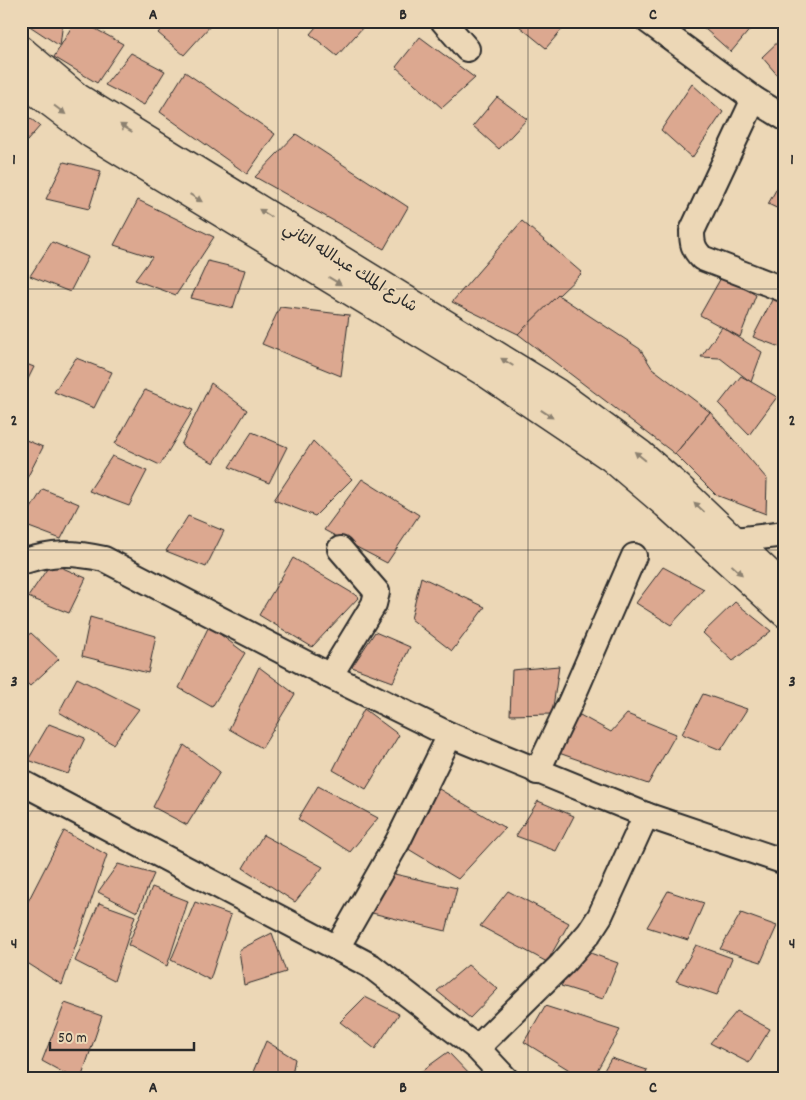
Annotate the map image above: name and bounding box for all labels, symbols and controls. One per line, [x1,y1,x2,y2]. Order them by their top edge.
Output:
text: A [149,4,158,27]
text: B [399,4,407,27]
text: C [649,4,657,27]
one-way arrow [53,105,67,115]
one-way arrow [120,123,133,132]
text: 1 [12,149,16,172]
text: 1 [790,149,794,172]
one-way arrow [189,193,202,202]
one-way arrow [258,208,271,218]
street label: شارع الملك عبدالله الثاني [278,217,421,320]
one-way arrow [329,277,342,286]
one-way arrow [501,358,514,367]
one-way arrow [540,409,554,419]
text: 2 [11,410,18,433]
text: 2 [789,410,796,433]
one-way arrow [634,450,647,461]
one-way arrow [693,501,705,513]
one-way arrow [730,564,742,576]
text: 3 [10,671,18,694]
text: 3 [788,671,796,694]
text: 4 [11,933,17,956]
text: 4 [789,933,795,956]
scale bar [50,1020,194,1052]
text: 50 m [58,1028,87,1050]
text: A [149,1077,158,1100]
text: B [399,1077,407,1100]
text: C [649,1077,657,1100]

